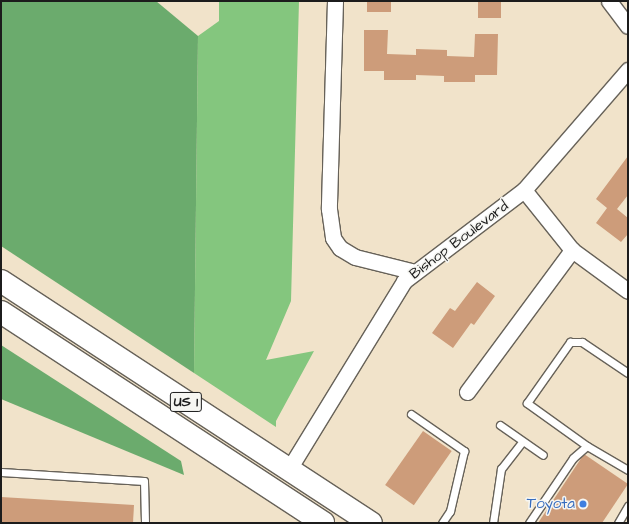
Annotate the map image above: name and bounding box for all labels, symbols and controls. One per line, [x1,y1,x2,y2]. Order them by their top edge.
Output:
street label: Bishop Boulevard [406,197,512,283]
road number: US 1 [169,390,203,414]
place label: Toyota [527,495,575,513]
marker: Toyota [578,499,588,509]

